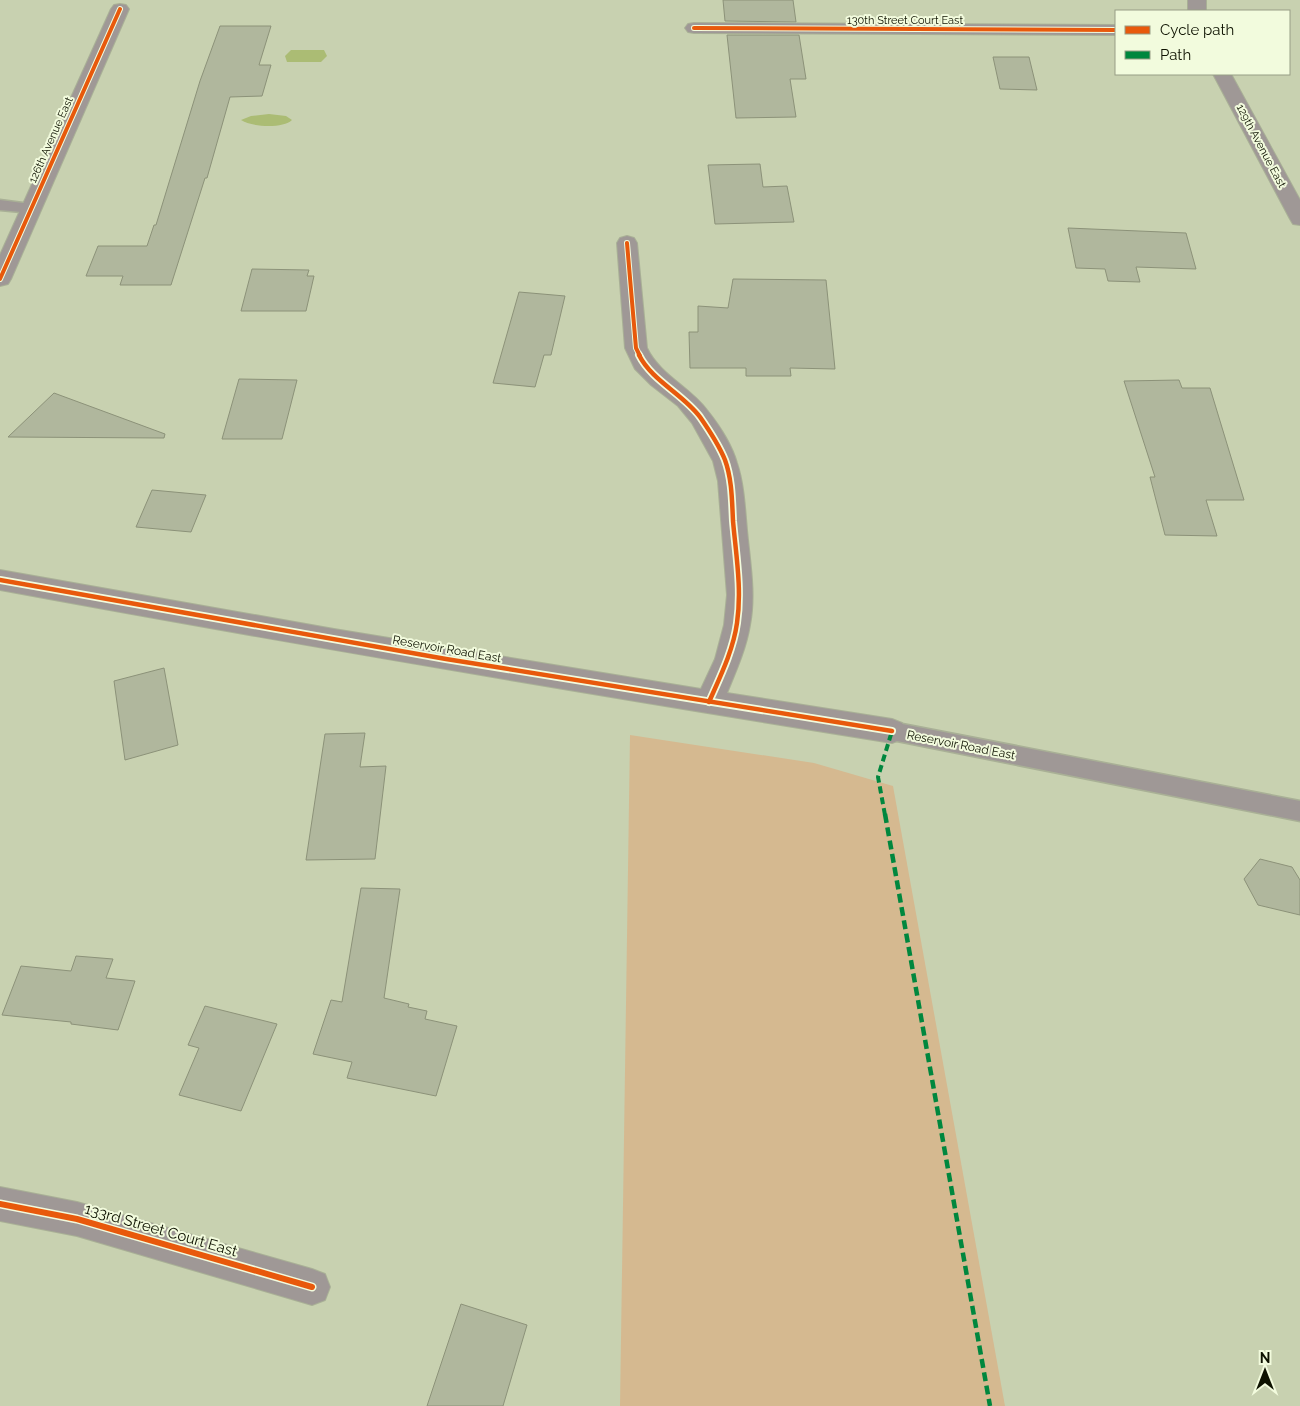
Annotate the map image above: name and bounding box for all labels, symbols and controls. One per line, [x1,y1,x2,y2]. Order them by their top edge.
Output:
legend [1115,10,1290,75]
street label: 130th Street Court East [847,14,963,27]
text: Cycle path [1160,21,1234,39]
text: Path [1160,46,1191,64]
street label: 126th Avenue East [26,95,76,185]
street label: 129th Avenue East [1234,102,1289,190]
street label: Reservoir Road East [392,633,502,665]
street label: Reservoir Road East [906,728,1016,762]
street label: 133rd Street Court East [83,1200,239,1260]
north arrow [1240,1346,1290,1396]
text: N [1260,1350,1270,1366]

